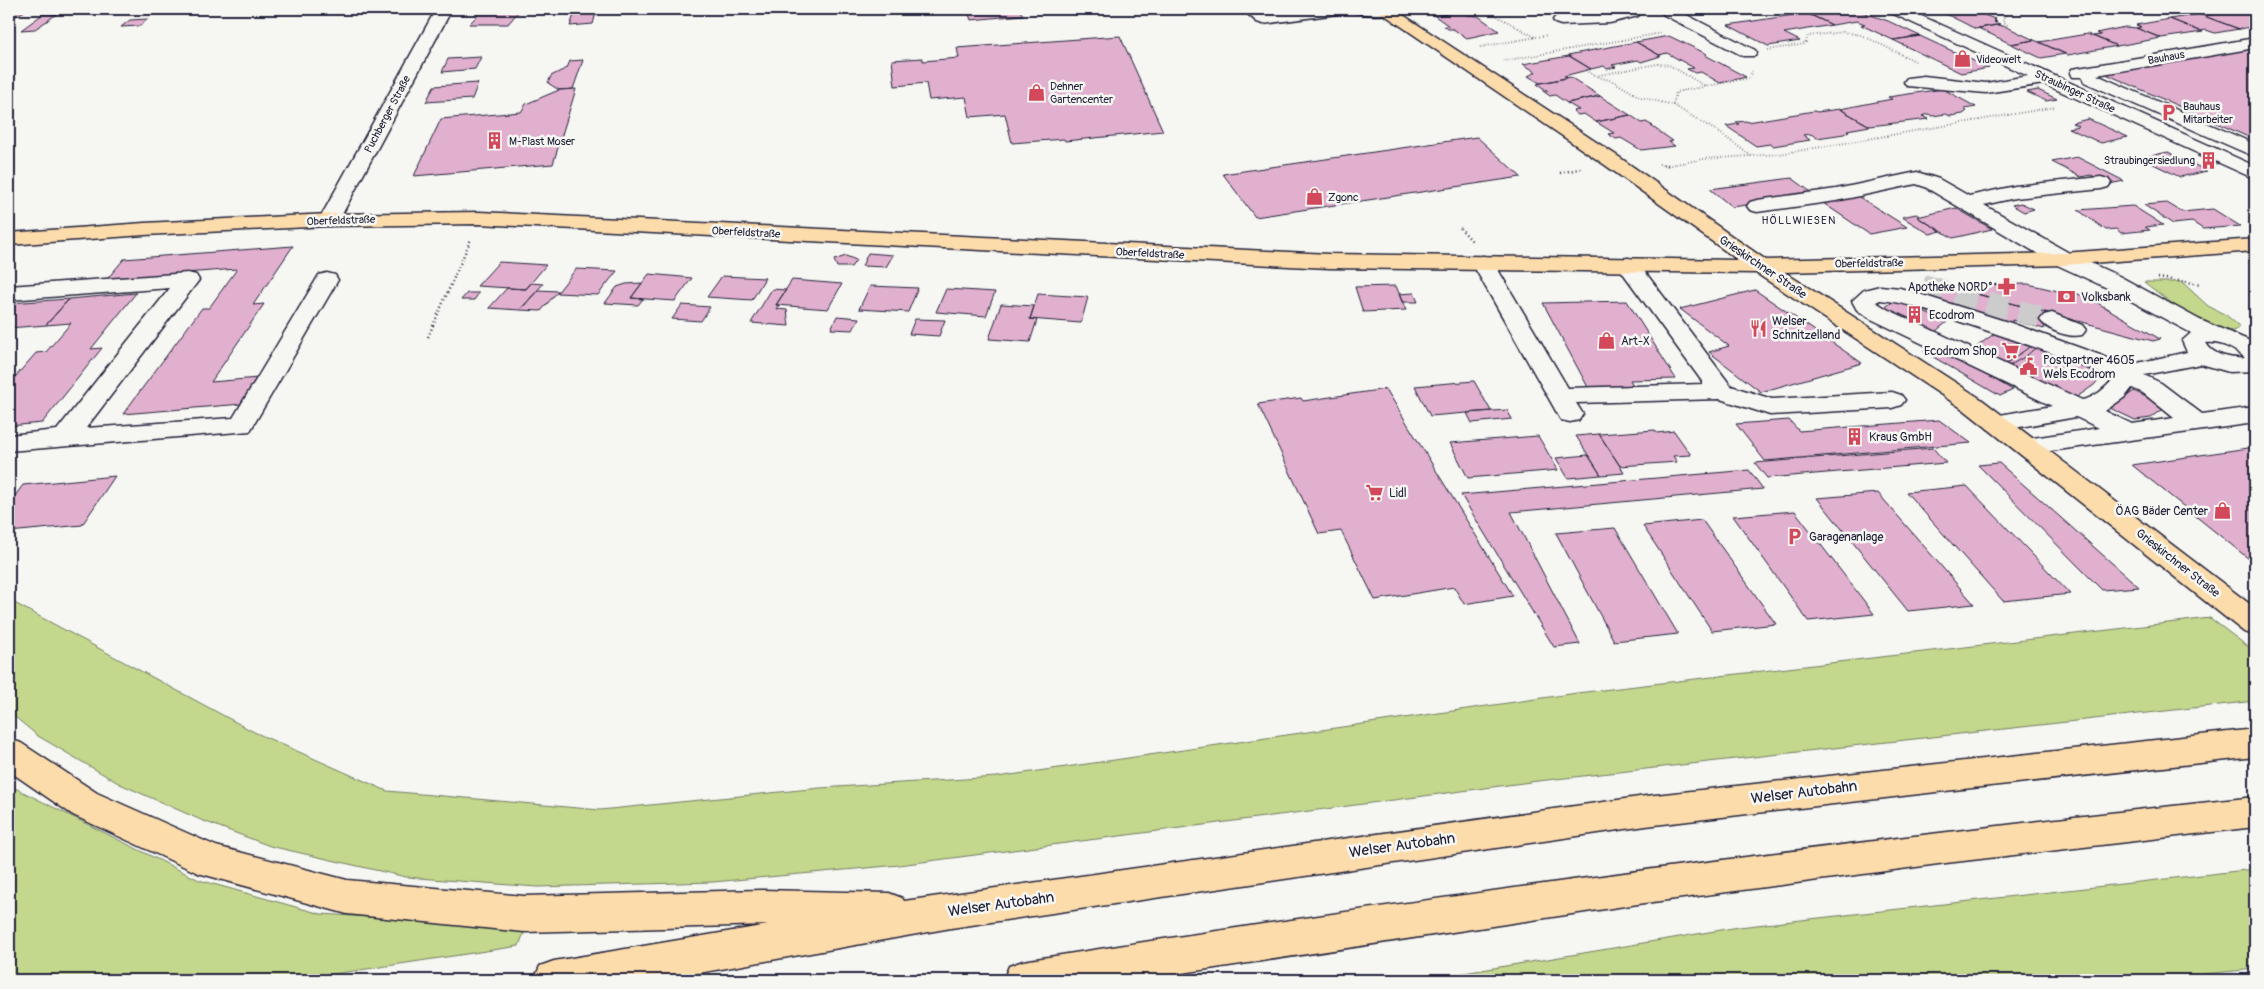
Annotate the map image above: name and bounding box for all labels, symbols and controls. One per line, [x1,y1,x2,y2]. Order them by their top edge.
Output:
street label: Bauhaus [2147,48,2186,67]
shop icon: Videowelt [1952,49,1972,69]
place label: Videowelt [1976,53,2022,66]
street label: Straubinger Straße [2032,67,2118,116]
street label: Puchberger Straße [362,73,414,155]
place label: Dehner Gartencenter [1050,80,1113,106]
shop icon: Dehner Gartencenter [1026,82,1046,102]
place label: Bauhaus Mitarbeiter [2183,100,2233,126]
parking icon: Bauhaus Mitarbeiter [2159,102,2179,122]
building icon: M-Plast Moser [485,131,505,151]
place label: M-Plast Moser [509,135,575,148]
building icon: Straubingersiedlung [2199,150,2219,170]
place label: Straubingersiedlung [2104,154,2195,167]
shop icon: Zgonc [1304,187,1324,207]
place label: Zgonc [1328,191,1359,204]
street label: Oberfeldstraße [306,213,376,228]
district label: HÖLLWIESEN [1762,214,1836,227]
street label: Oberfeldstraße [711,224,781,241]
street label: Grieskirchner Straße [1716,233,1809,302]
street label: Oberfeldstraße [1115,245,1185,262]
street label: Oberfeldstraße [1835,256,1904,271]
pharmacy icon: Apotheke NORD° [1997,277,2017,297]
place label: Apotheke NORD° [1908,280,1993,295]
bank icon: Volksbank [2057,287,2077,307]
place label: Volksbank [2081,290,2131,305]
building icon: Ecodrom [1905,305,1925,325]
place label: Ecodrom [1929,308,1975,323]
place label: Welser Schnitzelland [1772,314,1840,343]
restaurant icon: Welser Schnitzelland [1748,318,1768,338]
shop icon: Art-X [1597,331,1617,351]
place label: Art-X [1621,334,1650,349]
supermarket icon: Ecodrom Shop [2001,341,2021,361]
place label: Ecodrom Shop [1924,344,1997,359]
place label: Postpartner 4605 Wels Ecodrom [2043,353,2135,382]
public building icon: Postpartner 4605 Wels Ecodrom [2019,357,2039,377]
building icon: Kraus GmbH [1845,427,1865,447]
place label: Kraus GmbH [1869,430,1932,445]
supermarket icon: Lidl [1365,483,1385,503]
place label: Lidl [1389,486,1407,501]
shop icon: ÖAG Bäder Center [2212,501,2232,521]
place label: ÖAG Bäder Center [2115,503,2209,519]
street label: Grieskirchner Straße [2133,526,2223,601]
parking icon: Garagenanlage [1785,527,1805,547]
place label: Garagenanlage [1809,530,1883,545]
street label: Welser Autobahn [1750,777,1858,808]
street label: Welser Autobahn [1348,829,1456,862]
street label: Welser Autobahn [947,888,1055,921]

